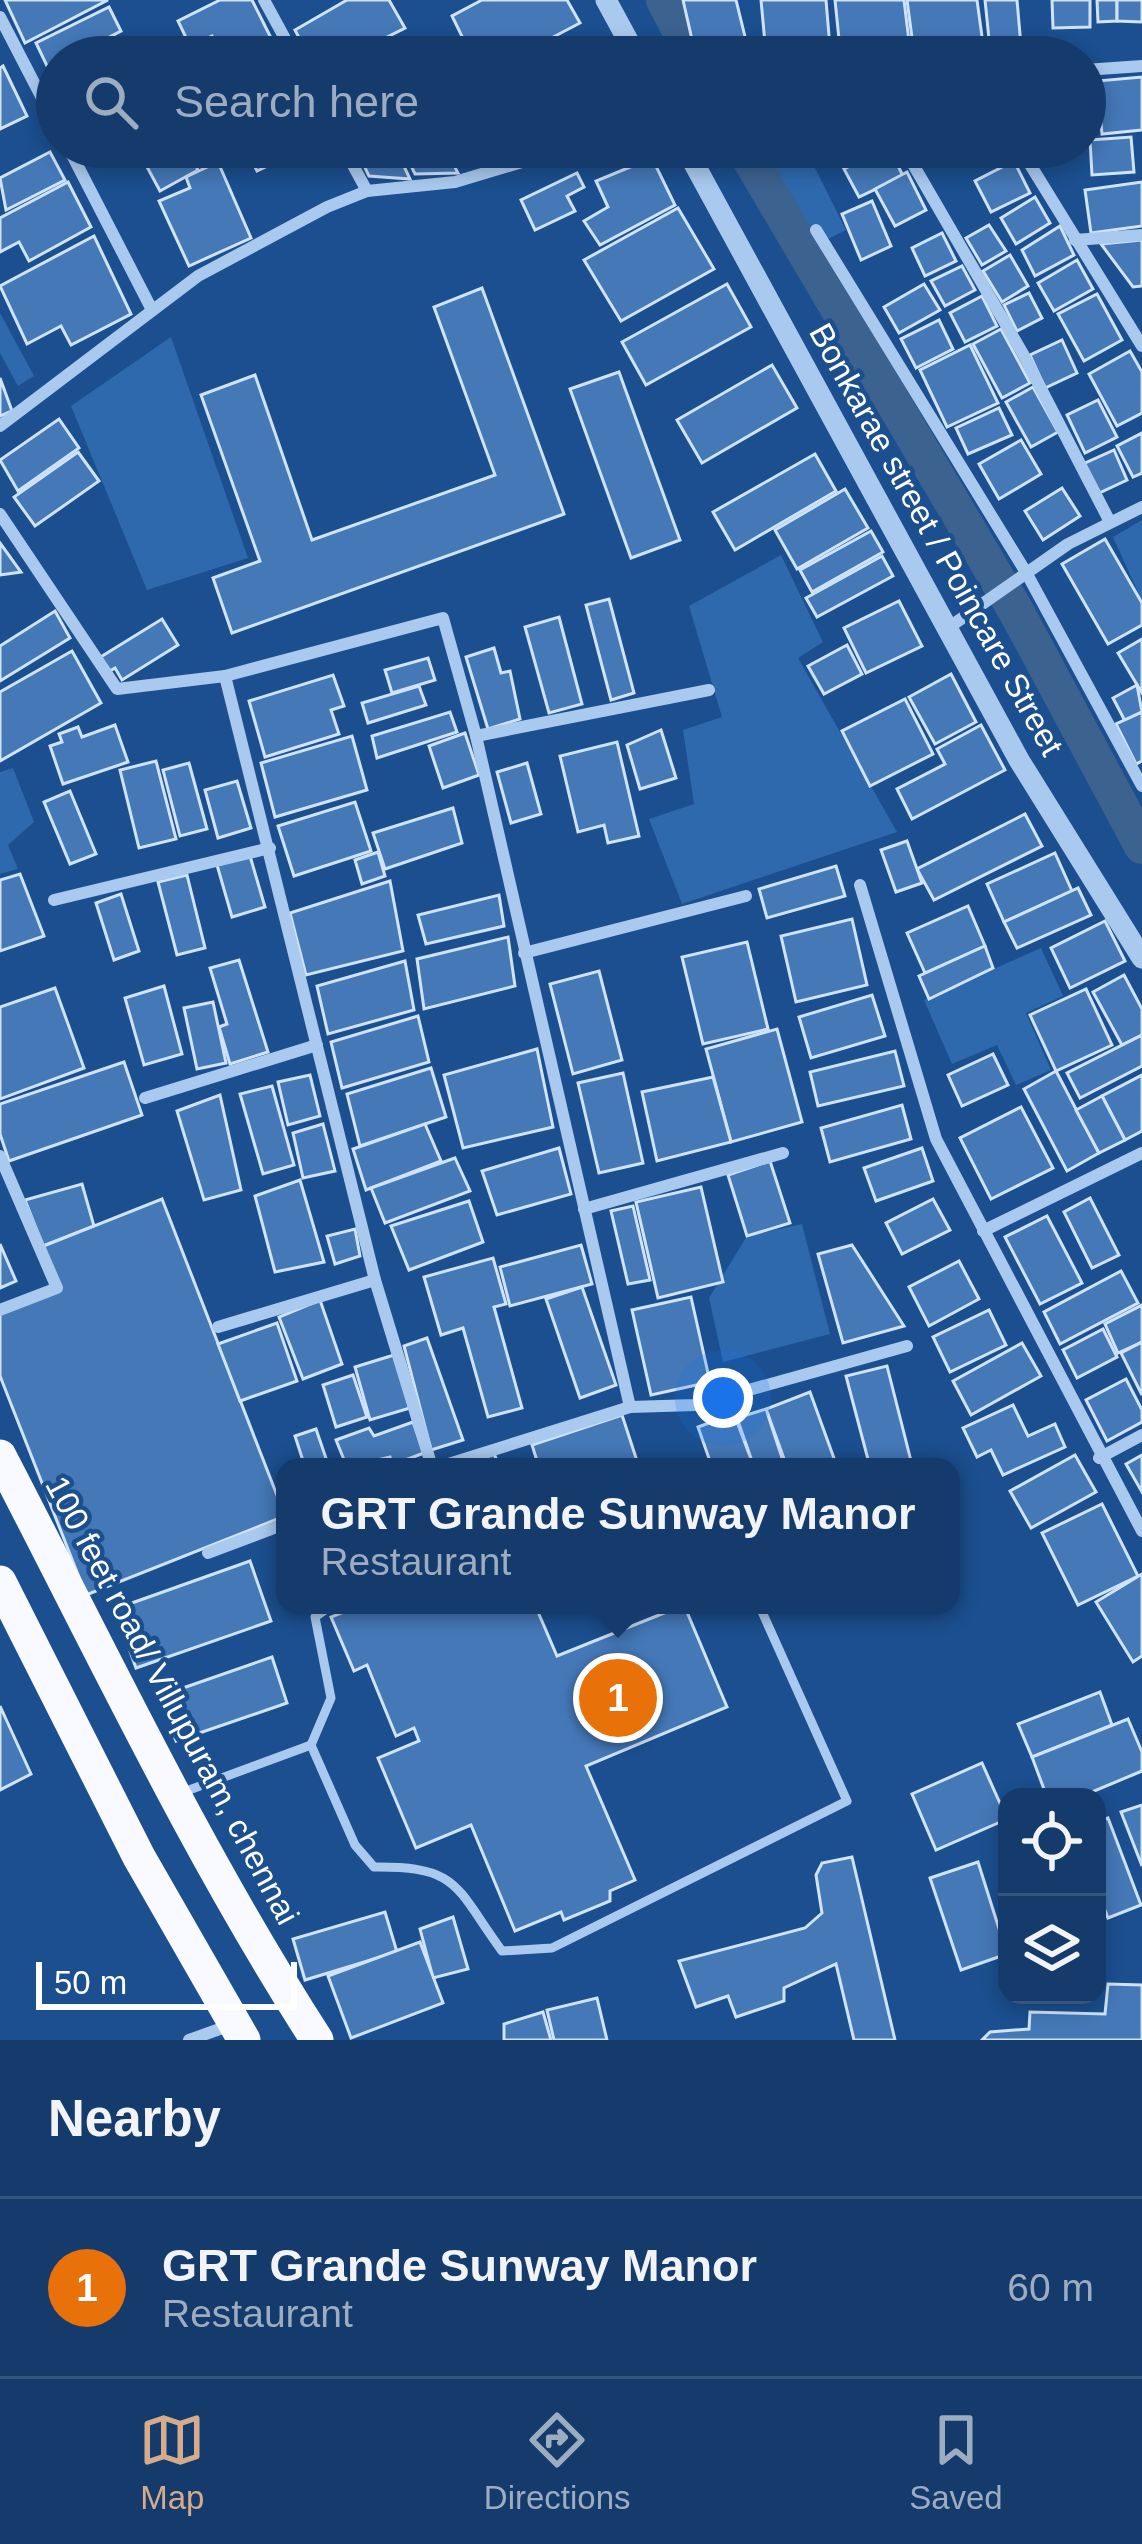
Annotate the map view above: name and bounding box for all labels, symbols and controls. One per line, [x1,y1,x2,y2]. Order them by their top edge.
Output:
search box [36,36,1106,168]
icon: search [78,69,144,135]
text: Search here [174,76,419,127]
street label: Bonkarae street / Poincare Street [802,317,1071,762]
your location [693,1368,753,1428]
popup [276,1458,960,1614]
street label: 100 feet road/ Villupuram, chennai [38,1470,307,1931]
text: GRT Grande Sunway Manor [320,1488,916,1539]
text: Restaurant [320,1540,511,1583]
pin: 1 [579,1653,657,1743]
map controls [998,1788,1106,2004]
button: locate [998,1788,1106,1896]
button: layers [998,1896,1106,2004]
scale bar [36,1956,297,2009]
text: 50 m [54,1964,127,2001]
text: Nearby [48,2090,221,2147]
text: GRT Grande Sunway Manor [162,2240,757,2291]
text: 1 [76,2266,98,2309]
text: 60 m [1007,2266,1094,2309]
text: Restaurant [162,2292,353,2335]
tab: Map [139,2407,205,2517]
tab: Directions [484,2407,631,2517]
tab: Saved [909,2407,1003,2517]

